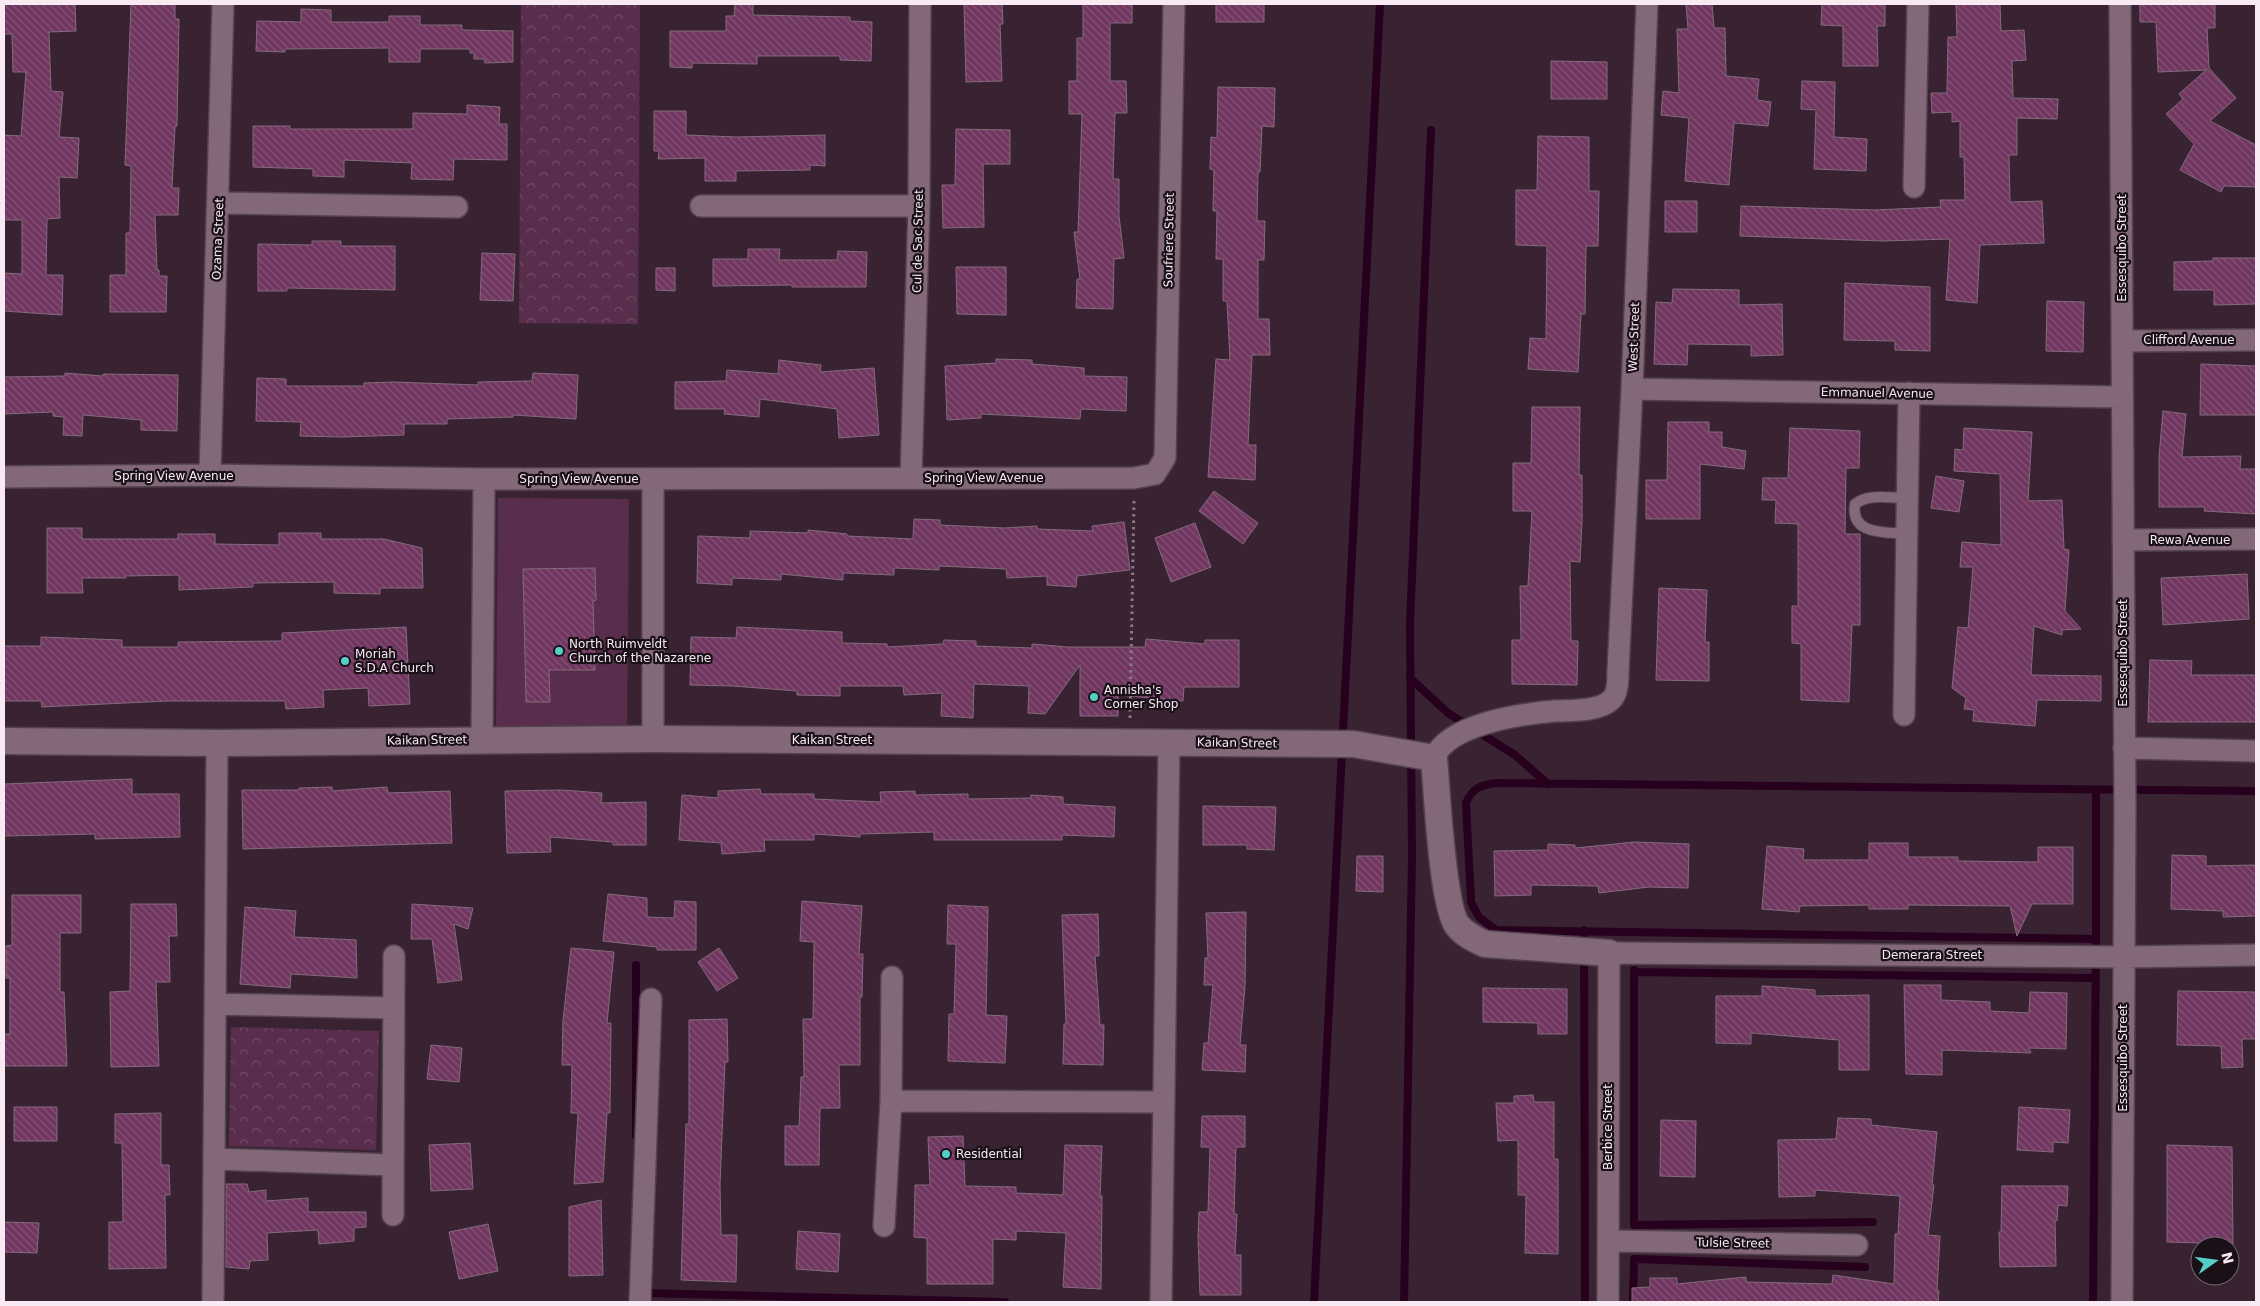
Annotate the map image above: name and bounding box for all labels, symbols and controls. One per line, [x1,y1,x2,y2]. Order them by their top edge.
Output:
street label: Cul de Sac Street [910,189,926,293]
street label: Soufriere Street [1161,192,1177,288]
street label: Essesquibo Street [2115,194,2129,302]
street label: Ozama Street [210,197,226,280]
street label: West Street [1626,302,1642,372]
street label: Clifford Avenue [2143,333,2235,347]
street label: Emmanuel Avenue [1821,385,1933,401]
street label: Spring View Avenue [114,469,234,483]
street label: Spring View Avenue [924,471,1044,485]
street label: Spring View Avenue [519,472,639,486]
street label: Rewa Avenue [2150,533,2230,547]
street label: Essesquibo Street [2116,599,2130,707]
place label: North Ruimveldt Church of the Nazarene [569,637,711,665]
marker: North Ruimveldt Church of the Nazarene [553,645,565,657]
place label: Moriah S.D.A Church [355,647,434,675]
marker: Moriah S.D.A Church [339,655,351,667]
place label: Annisha's Corner Shop [1104,683,1178,711]
marker: Annisha's Corner Shop [1088,691,1100,703]
street label: Kaikan Street [387,732,468,748]
street label: Kaikan Street [792,733,872,747]
street label: Kaikan Street [1197,735,1278,751]
street label: Demerara Street [1882,948,1983,962]
street label: Essesquibo Street [2116,1004,2130,1112]
street label: Berbice Street [1601,1084,1615,1170]
place label: Residential [956,1147,1022,1161]
marker: Residential [940,1148,952,1160]
street label: Tulsie Street [1695,1235,1770,1251]
north arrow [2190,1236,2240,1286]
text: N [2218,1250,2237,1265]

